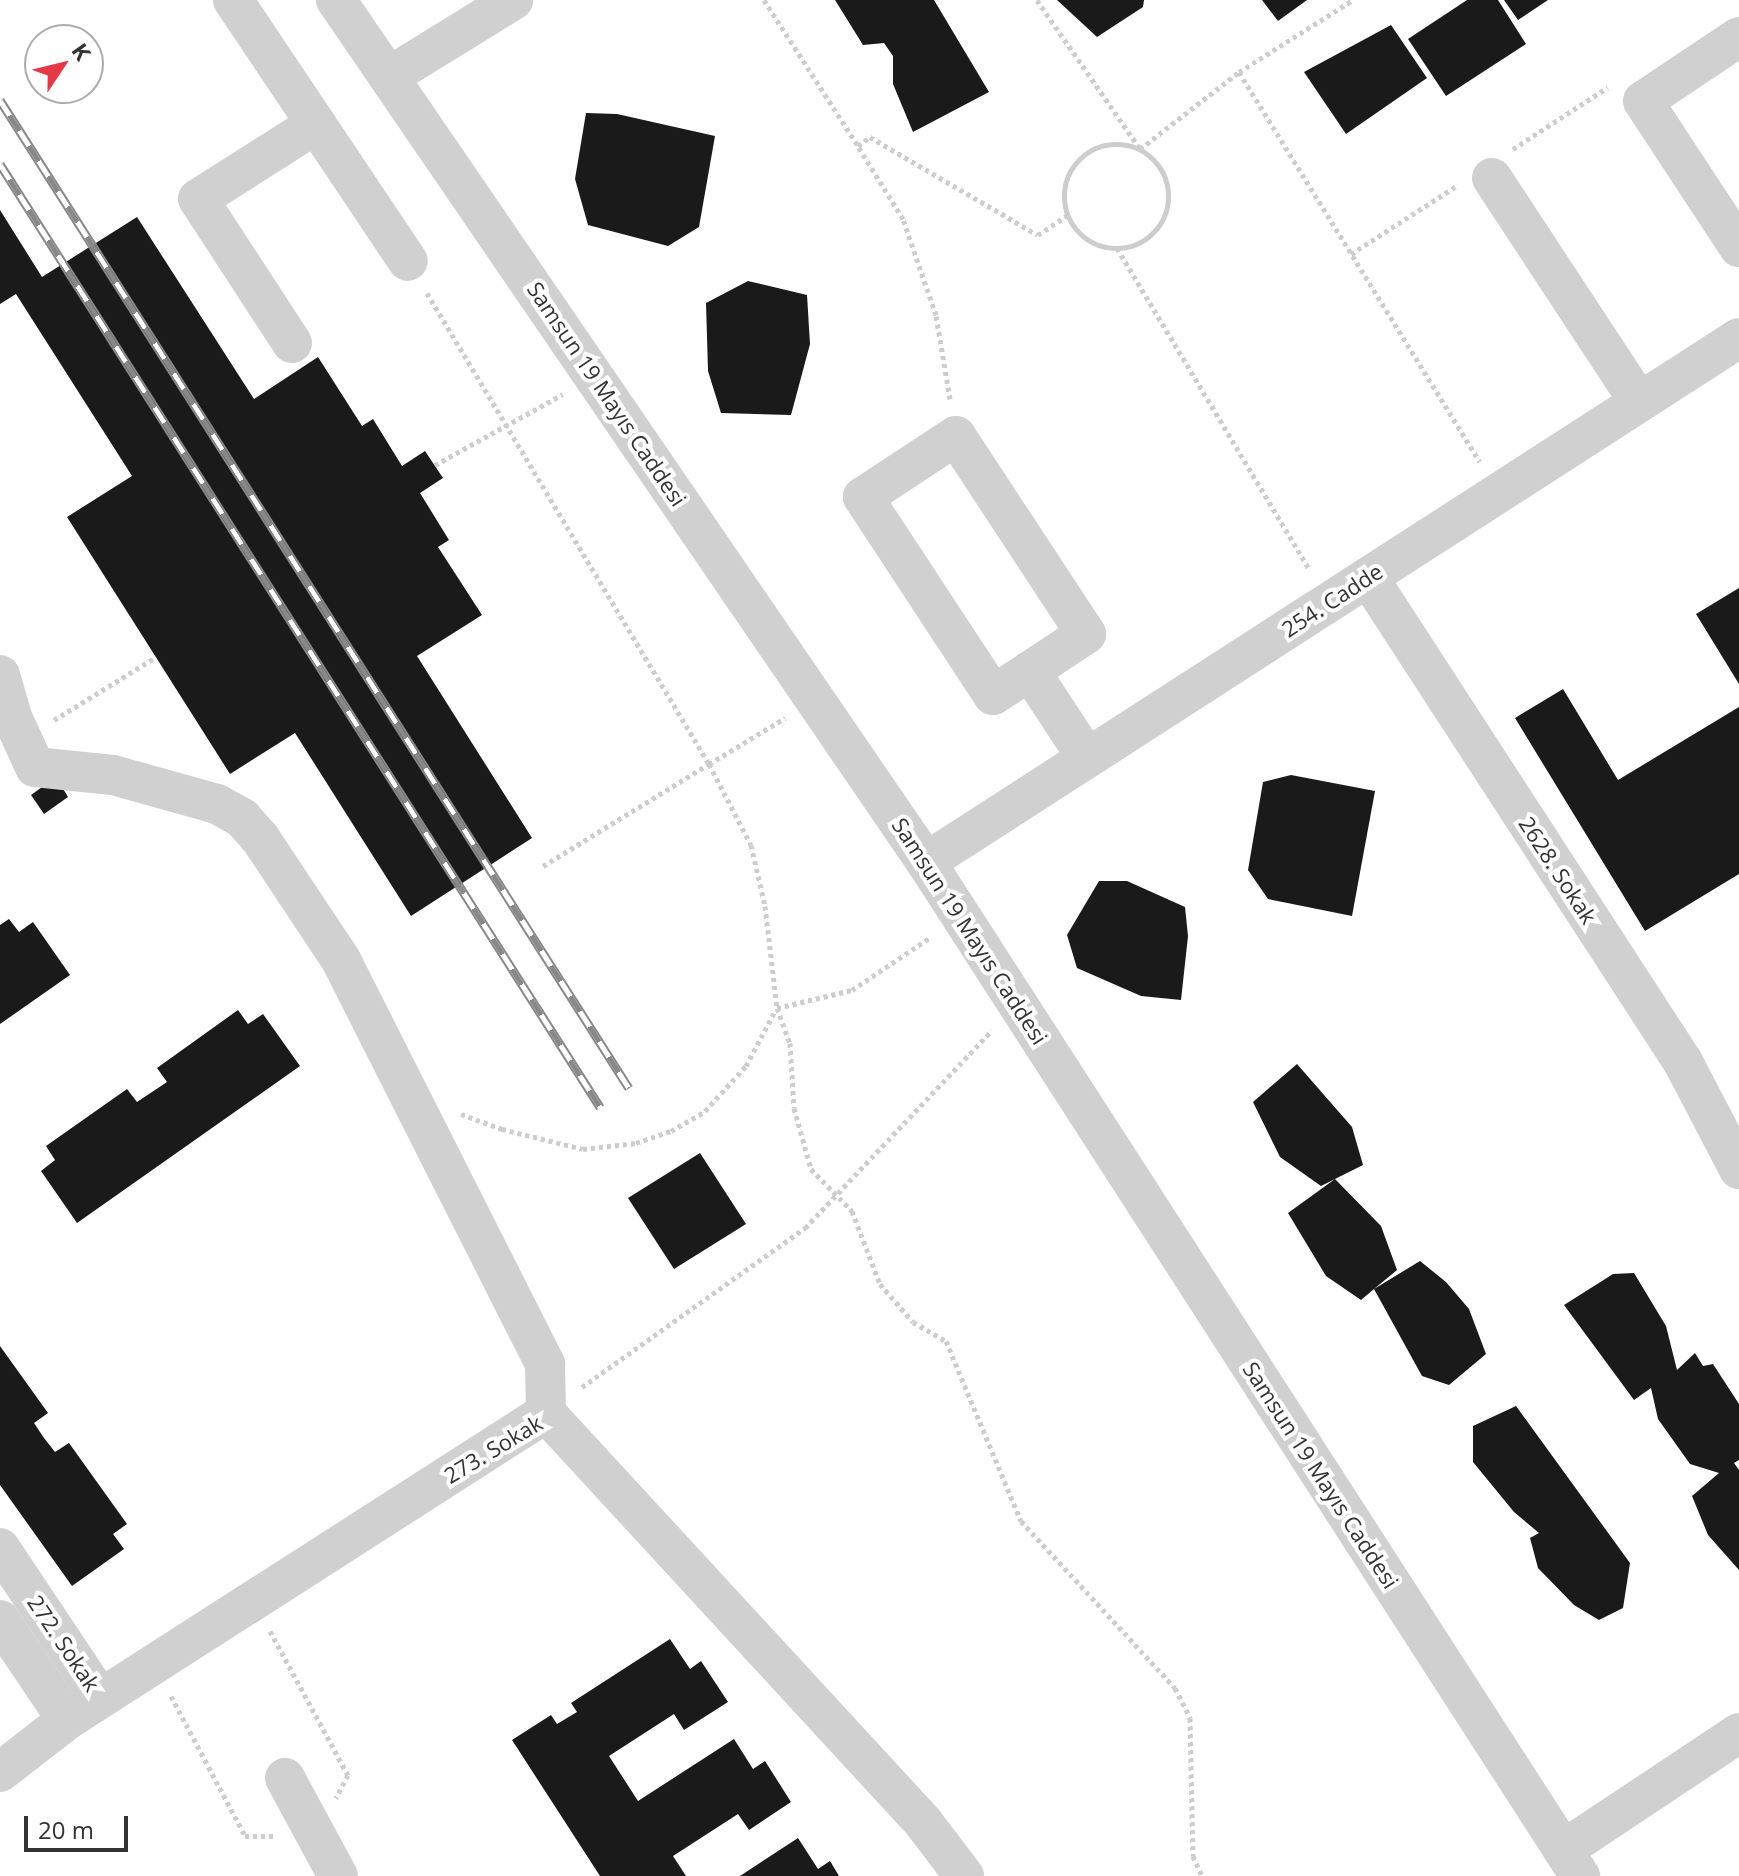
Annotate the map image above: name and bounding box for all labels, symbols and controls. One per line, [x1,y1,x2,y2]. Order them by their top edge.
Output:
north arrow [24,24,104,104]
text: K [66,37,98,66]
street label: Samsun 19 Mayıs Caddesi [522,277,692,511]
street label: 254. Cadde [1277,558,1387,642]
street label: 2628. Sokak [1514,811,1602,929]
street label: Samsun 19 Mayıs Caddesi [887,813,1053,1049]
street label: Samsun 19 Mayıs Caddesi [1238,1357,1404,1593]
street label: 273. Sokak [439,1409,547,1489]
street label: 272. Sokak [22,1590,106,1696]
scale bar [28,1800,132,1850]
text: 20 m [38,1813,94,1846]

